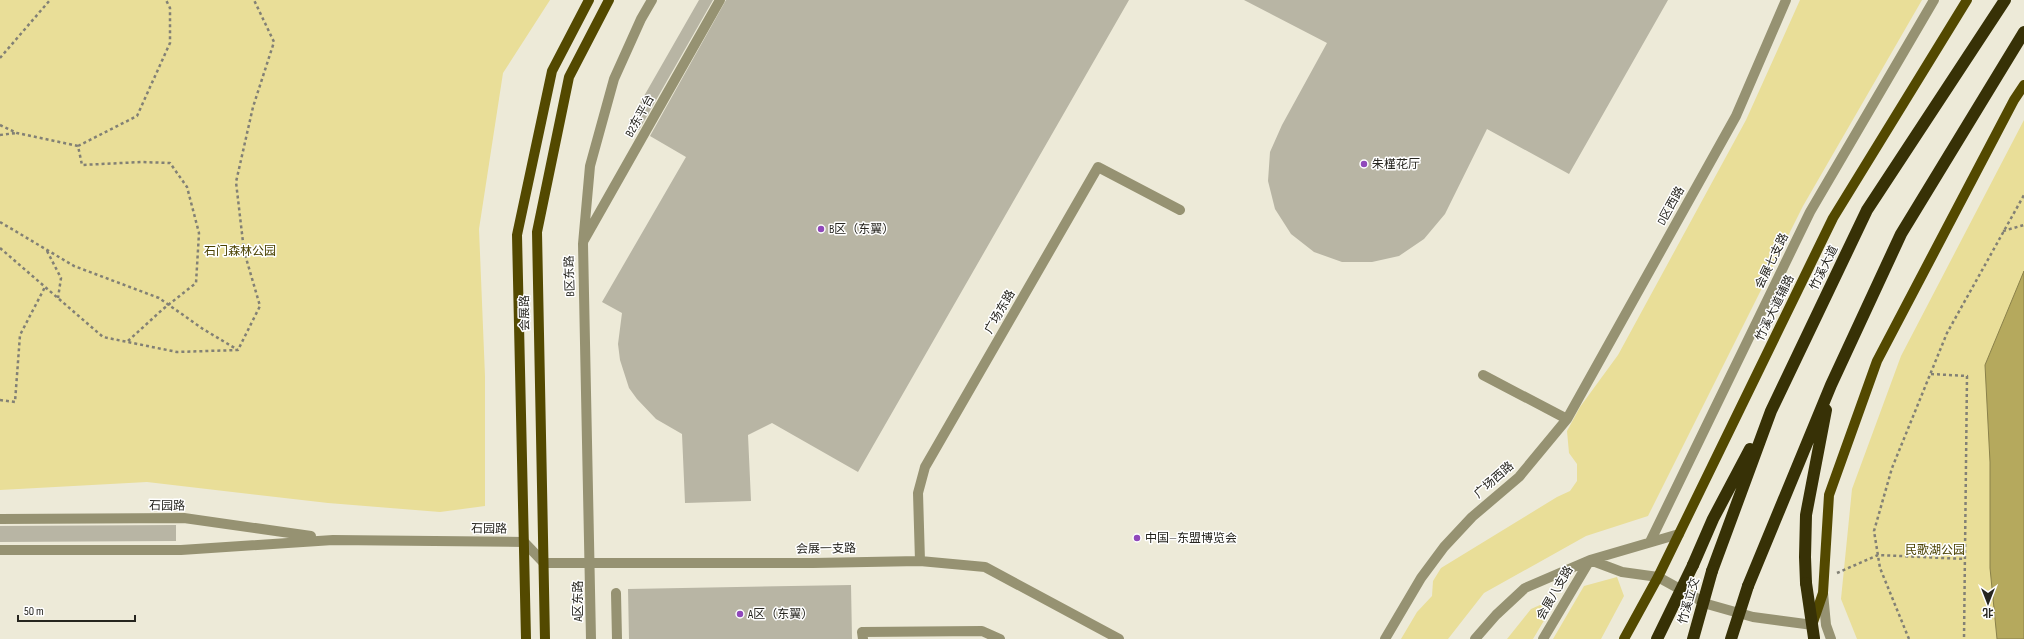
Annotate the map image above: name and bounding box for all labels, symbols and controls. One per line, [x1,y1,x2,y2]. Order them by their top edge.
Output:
street label: B2东平台 [622,92,658,140]
place label: 朱槿花厅 [1372,157,1420,172]
marker: 朱槿花厅 [1359,159,1369,169]
street label: D区西路 [1654,184,1688,228]
place label: B区（东翼） [829,222,894,237]
marker: B区（东翼） [816,224,826,234]
street label: 会展七支路 [1752,231,1792,291]
street label: 竹溪大道 [1807,243,1841,293]
park label: 石门森林公园 [204,244,276,259]
street label: B区东路 [562,255,578,297]
street label: 竹溪大道辅路 [1752,272,1798,344]
street label: 广场东路 [982,287,1018,337]
street label: 会展路 [517,295,533,331]
street label: 广场西路 [1471,459,1517,501]
street label: 石园路 [149,498,185,514]
street label: 石园路 [471,521,507,537]
place label: 中国—东盟博览会 [1145,531,1237,546]
marker: 中国—东盟博览会 [1132,533,1142,543]
street label: 会展一支路 [796,541,856,557]
park label: 民歌湖公园 [1905,543,1965,558]
street label: 会展八支路 [1534,563,1576,623]
street label: 竹溪立交 [1675,576,1703,626]
street label: A区东路 [571,580,586,623]
north arrow [1968,583,2008,623]
scale bar [18,597,135,623]
text: 50 m [24,604,44,619]
text: 北 [1983,606,1994,619]
place label: A区（东翼） [747,607,813,622]
marker: A区（东翼） [735,609,745,619]

